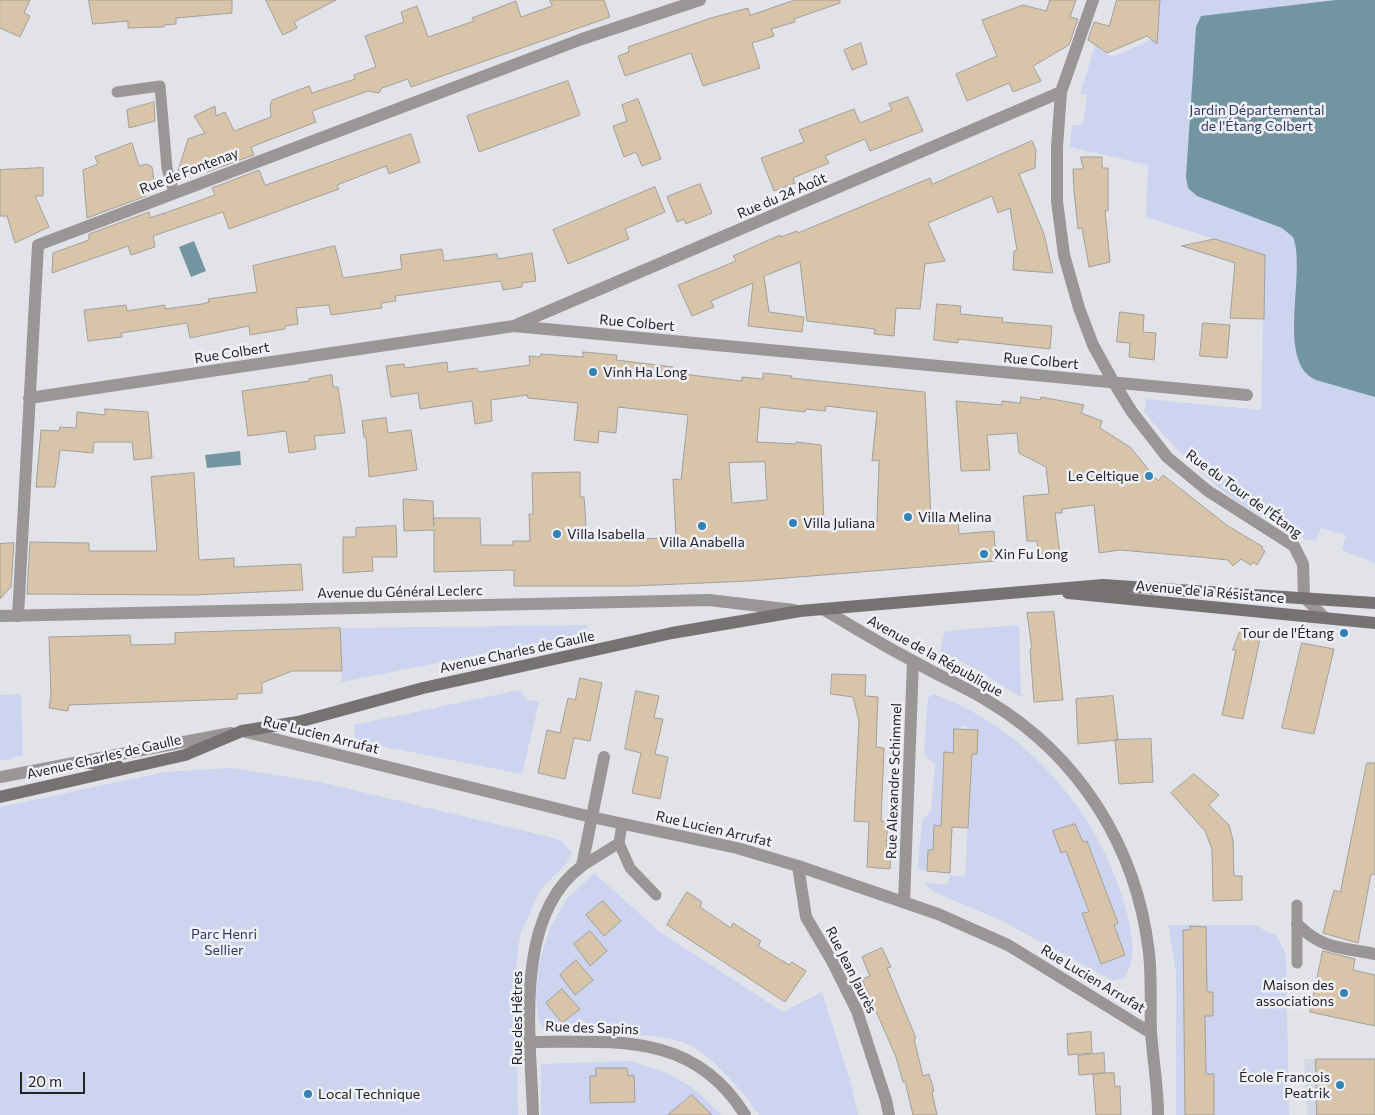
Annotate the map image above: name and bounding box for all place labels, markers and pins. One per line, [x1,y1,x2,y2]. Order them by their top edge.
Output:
place label: Vinh Ha Long [603,364,687,380]
marker: Vinh Ha Long [587,366,599,378]
place label: Le Celtique [1068,468,1139,484]
marker: Le Celtique [1143,470,1155,482]
place label: Villa Melina [918,509,992,525]
marker: Villa Melina [902,511,914,523]
place label: Villa Juliana [803,515,875,531]
marker: Villa Juliana [787,517,799,529]
marker: Villa Anabella [696,520,708,532]
place label: Villa Isabella [567,526,645,542]
marker: Villa Isabella [551,528,563,540]
place label: Villa Anabella [659,534,745,550]
place label: Xin Fu Long [994,546,1068,562]
marker: Xin Fu Long [978,548,990,560]
place label: Tour de l'Étang [1240,625,1334,641]
marker: Tour de l'Étang [1338,627,1350,639]
place label: Maison des associations [1256,977,1334,1010]
marker: Maison des associations [1338,987,1350,999]
place label: École Francois Peatrik [1239,1069,1330,1102]
marker: École Francois Peatrik [1334,1079,1346,1091]
place label: Local Technique [318,1086,420,1102]
marker: Local Technique [302,1088,314,1100]

